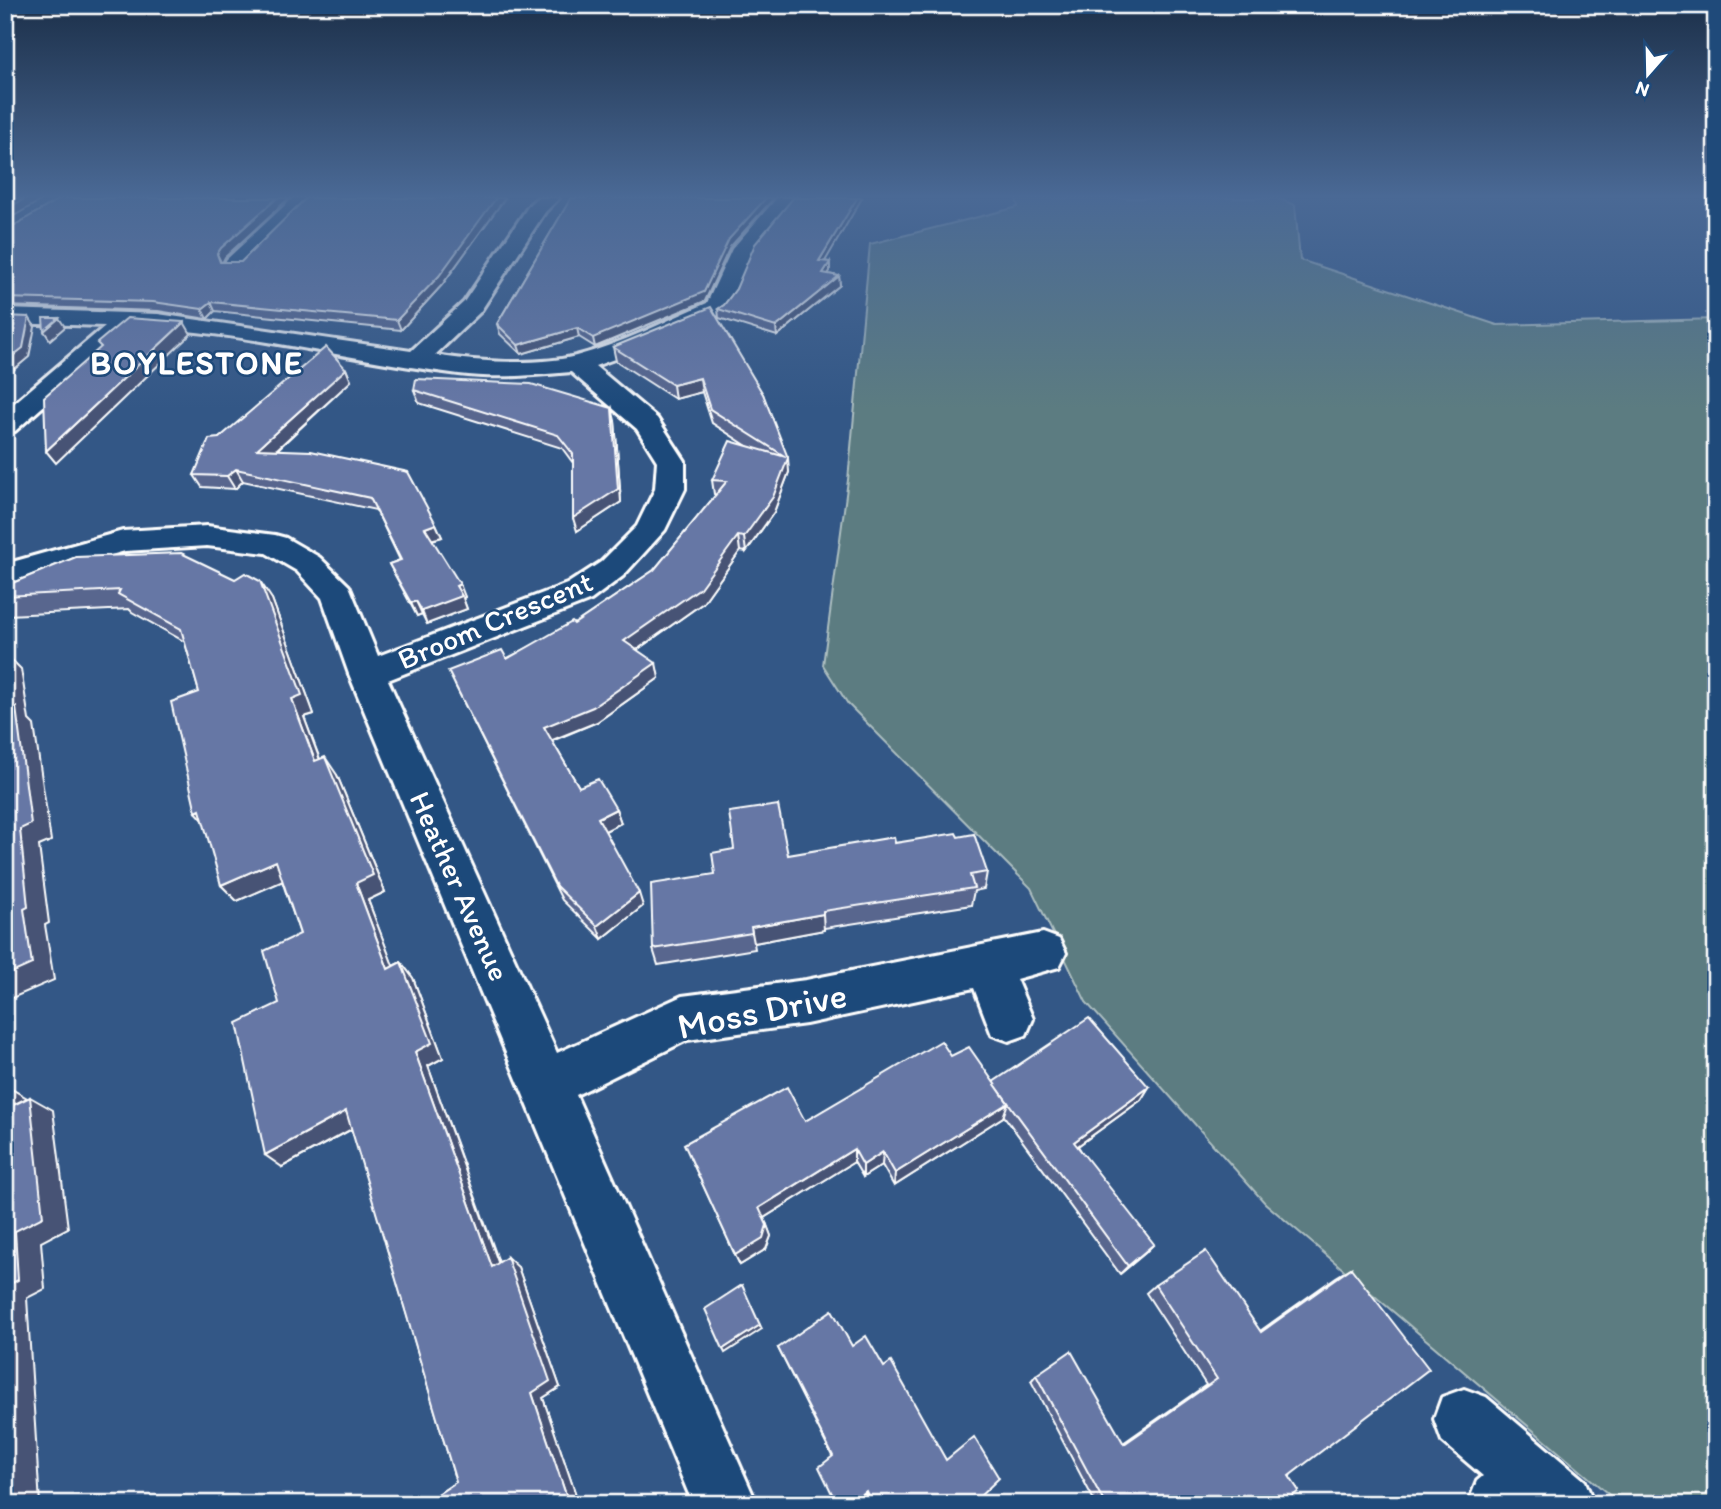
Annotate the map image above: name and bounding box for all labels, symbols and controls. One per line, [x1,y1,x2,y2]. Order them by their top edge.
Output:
north arrow [1612,38,1682,108]
text: N [1632,77,1652,103]
district label: BOYLESTONE [90,344,304,382]
street label: Broom Crescent [392,562,598,678]
street label: Heather Avenue [402,786,518,986]
street label: Moss Drive [673,972,851,1048]

